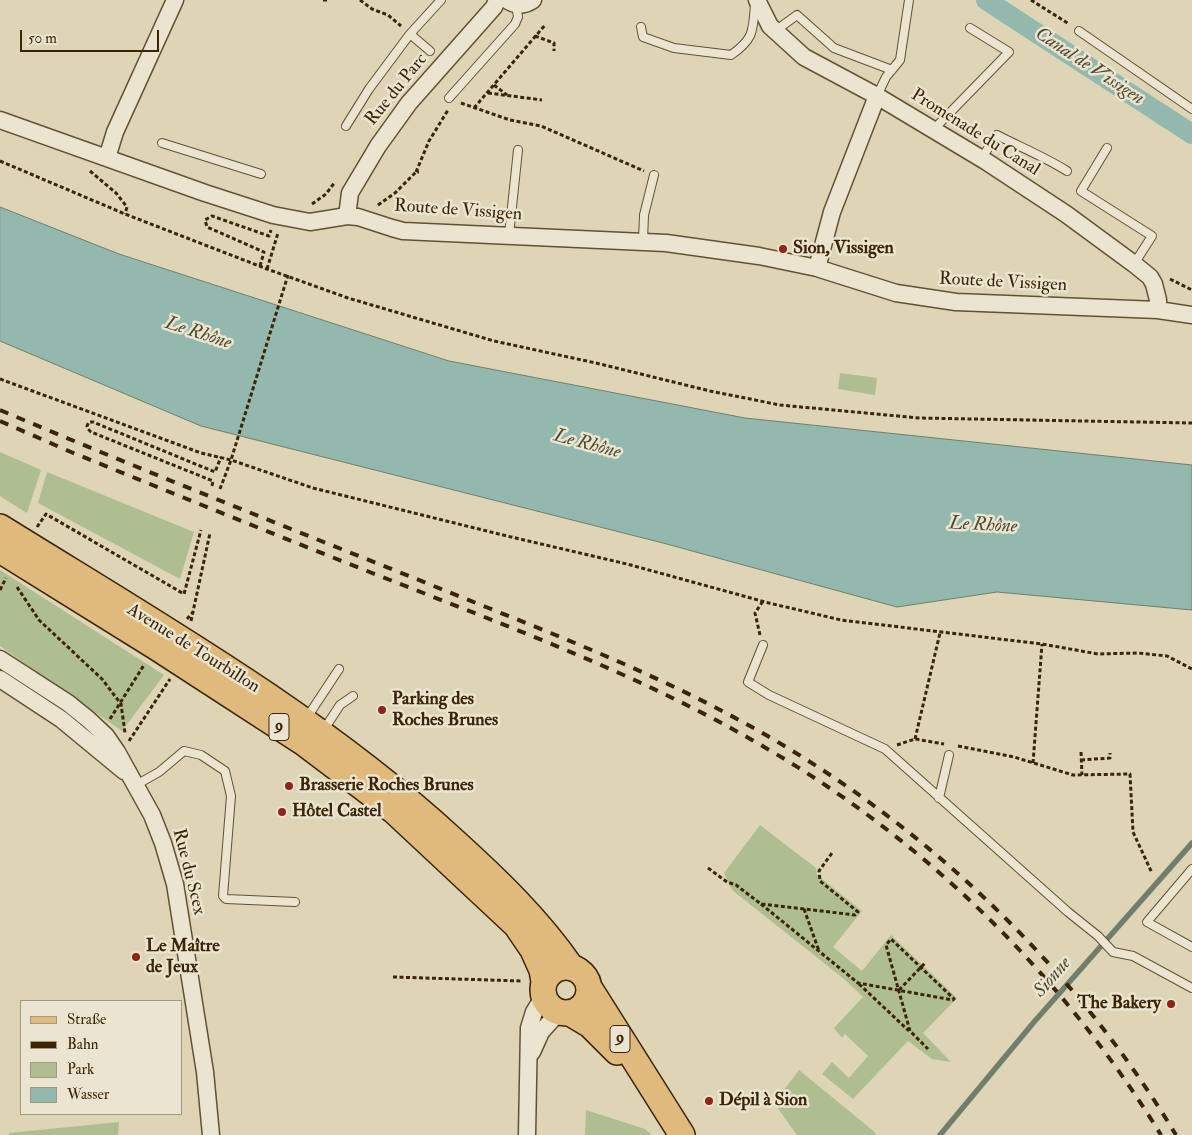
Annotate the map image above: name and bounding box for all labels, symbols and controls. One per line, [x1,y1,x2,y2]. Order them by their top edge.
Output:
scale bar [22,20,161,52]
water label: Canal de Vissigen [1030,23,1148,111]
text: 50 m [28,29,57,48]
street label: Rue du Parc [361,50,433,130]
street label: Promenade du Canal [907,85,1043,181]
street label: Route de Vissigen [393,196,523,226]
place label: Sion, Vissigen [793,238,894,260]
marker: Sion, Vissigen [777,243,789,255]
street label: Route de Vissigen [938,269,1068,297]
water label: Le Rhône [162,313,234,355]
water label: Le Rhône [551,425,623,465]
water label: Le Rhône [948,513,1018,539]
street label: Avenue de Tourbillon [123,599,263,699]
place label: Parking des Roches Brunes [392,689,498,732]
marker: Parking des Roches Brunes [376,704,388,716]
road number: 9 [269,714,289,740]
place label: Brasserie Roches Brunes [299,775,474,797]
marker: Brasserie Roches Brunes [283,780,295,792]
place label: Hôtel Castel [292,801,382,823]
marker: Hôtel Castel [276,806,288,818]
street label: Rue du Scex [167,827,209,917]
place label: Le Maître de Jeux [146,936,220,979]
marker: Le Maître de Jeux [130,951,142,963]
water label: Sionne [1029,953,1077,1003]
place label: The Bakery [1077,993,1161,1015]
marker: The Bakery [1165,998,1177,1010]
legend [20,1000,182,1115]
text: Straße [67,1010,106,1029]
road number: 9 [610,1026,630,1052]
text: Bahn [67,1035,99,1054]
text: Park [67,1060,94,1079]
text: Wasser [67,1085,109,1104]
place label: Dépil à Sion [719,1090,807,1112]
marker: Dépil à Sion [703,1095,715,1107]

